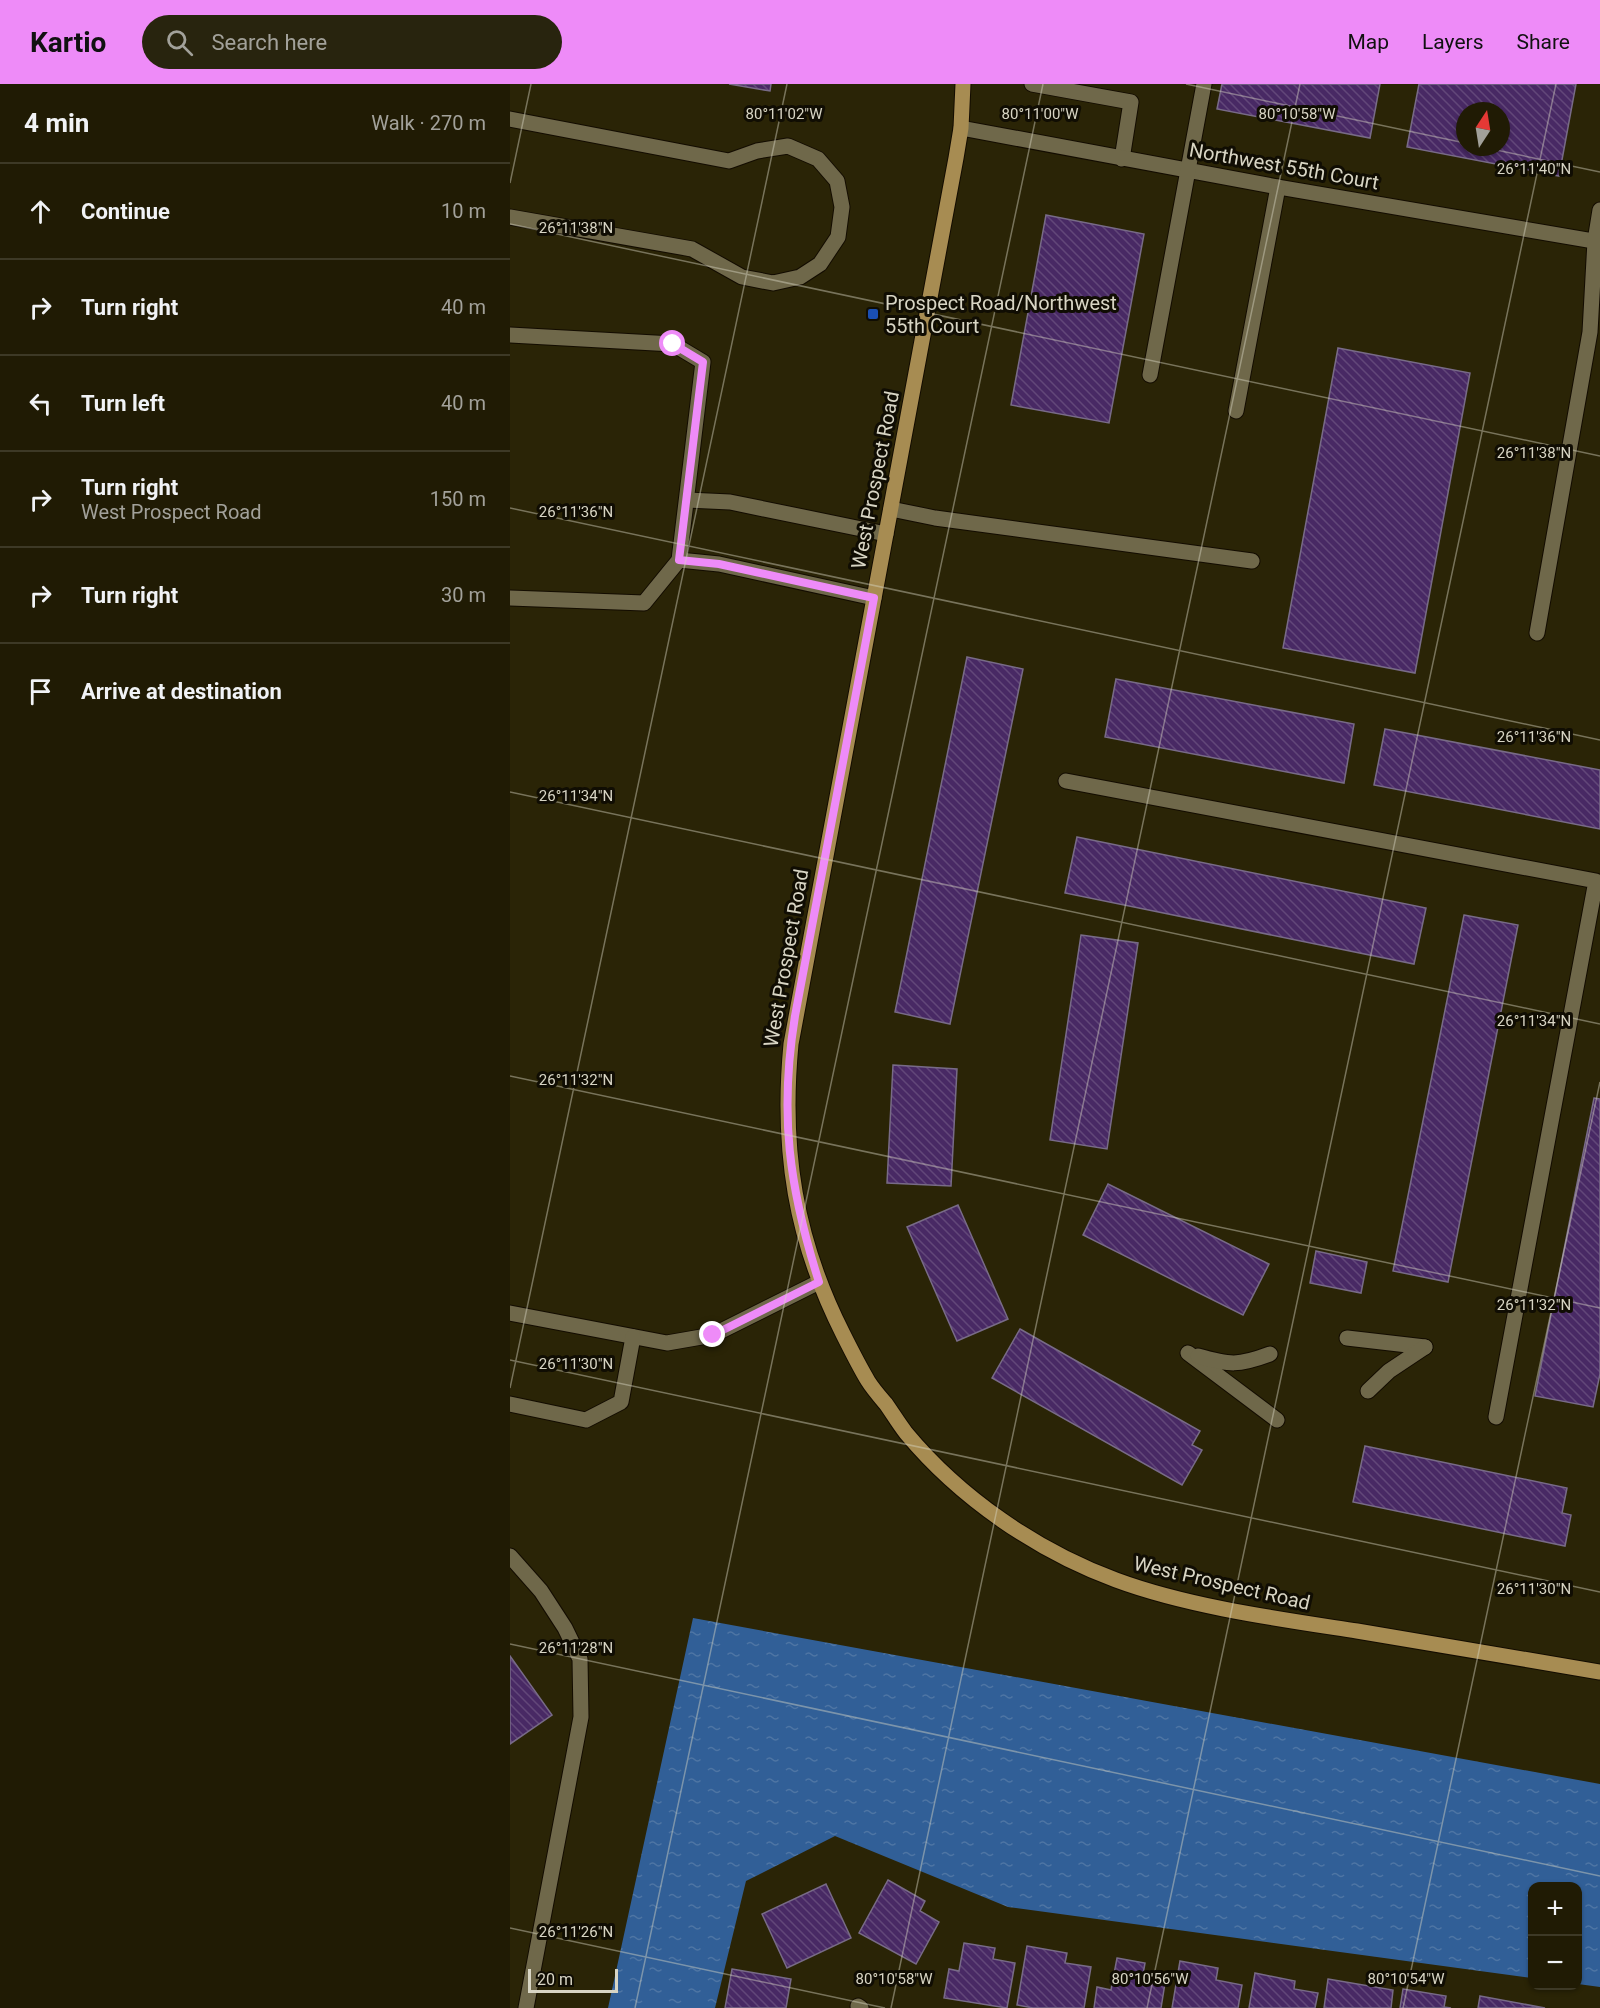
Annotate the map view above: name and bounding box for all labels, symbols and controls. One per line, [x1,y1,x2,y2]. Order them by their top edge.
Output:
search box [142,15,562,69]
text: Kartio [30,26,106,59]
icon: search [163,26,196,59]
text: Search here [211,30,327,55]
text: Map [1347,30,1389,54]
text: Layers [1422,30,1483,54]
text: Share [1516,30,1570,54]
north arrow [1456,102,1510,156]
text: 80°11'02"W [746,105,822,123]
text: 80°11'00"W [1002,105,1078,123]
text: 80°10'58"W [1259,105,1335,123]
text: 4 min [24,108,89,138]
text: Walk · 270 m [371,111,486,135]
street label: Northwest 55th Court [1187,137,1381,195]
text: 26°11'40"N [1497,160,1571,178]
icon: ahead [24,195,57,228]
text: Continue [81,199,170,224]
text: 10 m [441,199,486,223]
text: 26°11'38"N [539,219,613,237]
icon: right [24,291,57,324]
place label: Prospect Road/Northwest 55th Court [885,291,1117,338]
text: Turn right [81,295,178,320]
text: 40 m [441,295,486,319]
marker: Prospect Road/Northwest 55th Court [866,307,880,321]
route start [659,330,685,356]
icon: left [24,387,57,420]
street label: West Prospect Road [846,389,904,571]
text: Turn left [81,391,165,416]
text: 40 m [441,391,486,415]
text: 26°11'38"N [1497,444,1571,462]
text: Turn right [81,475,178,500]
icon: right [24,483,57,516]
text: 150 m [430,487,486,511]
text: West Prospect Road [81,500,262,524]
text: 26°11'36"N [539,503,613,521]
icon: right [24,579,57,612]
text: Turn right [81,583,178,608]
text: 30 m [441,583,486,607]
icon: arrive [24,675,57,708]
text: Arrive at destination [81,679,282,704]
text: 26°11'36"N [1497,728,1571,746]
text: 26°11'34"N [539,787,613,805]
street label: West Prospect Road [759,867,813,1049]
text: 26°11'34"N [1497,1012,1571,1030]
text: 26°11'32"N [539,1071,613,1089]
text: 26°11'32"N [1497,1296,1571,1314]
route end [699,1321,725,1347]
text: 26°11'30"N [539,1355,613,1373]
street label: West Prospect Road [1131,1551,1313,1615]
text: 26°11'30"N [1497,1580,1571,1598]
text: 26°11'28"N [539,1639,613,1657]
map controls [1528,1882,1582,1990]
button: + [1528,1882,1582,1936]
text: 26°11'26"N [539,1923,613,1941]
button: − [1528,1936,1582,1990]
scale bar [528,1966,618,1994]
text: 20 m [537,1970,573,1989]
text: 80°10'58"W [856,1970,932,1988]
text: 80°10'56"W [1112,1970,1188,1988]
text: 80°10'54"W [1368,1970,1444,1988]

